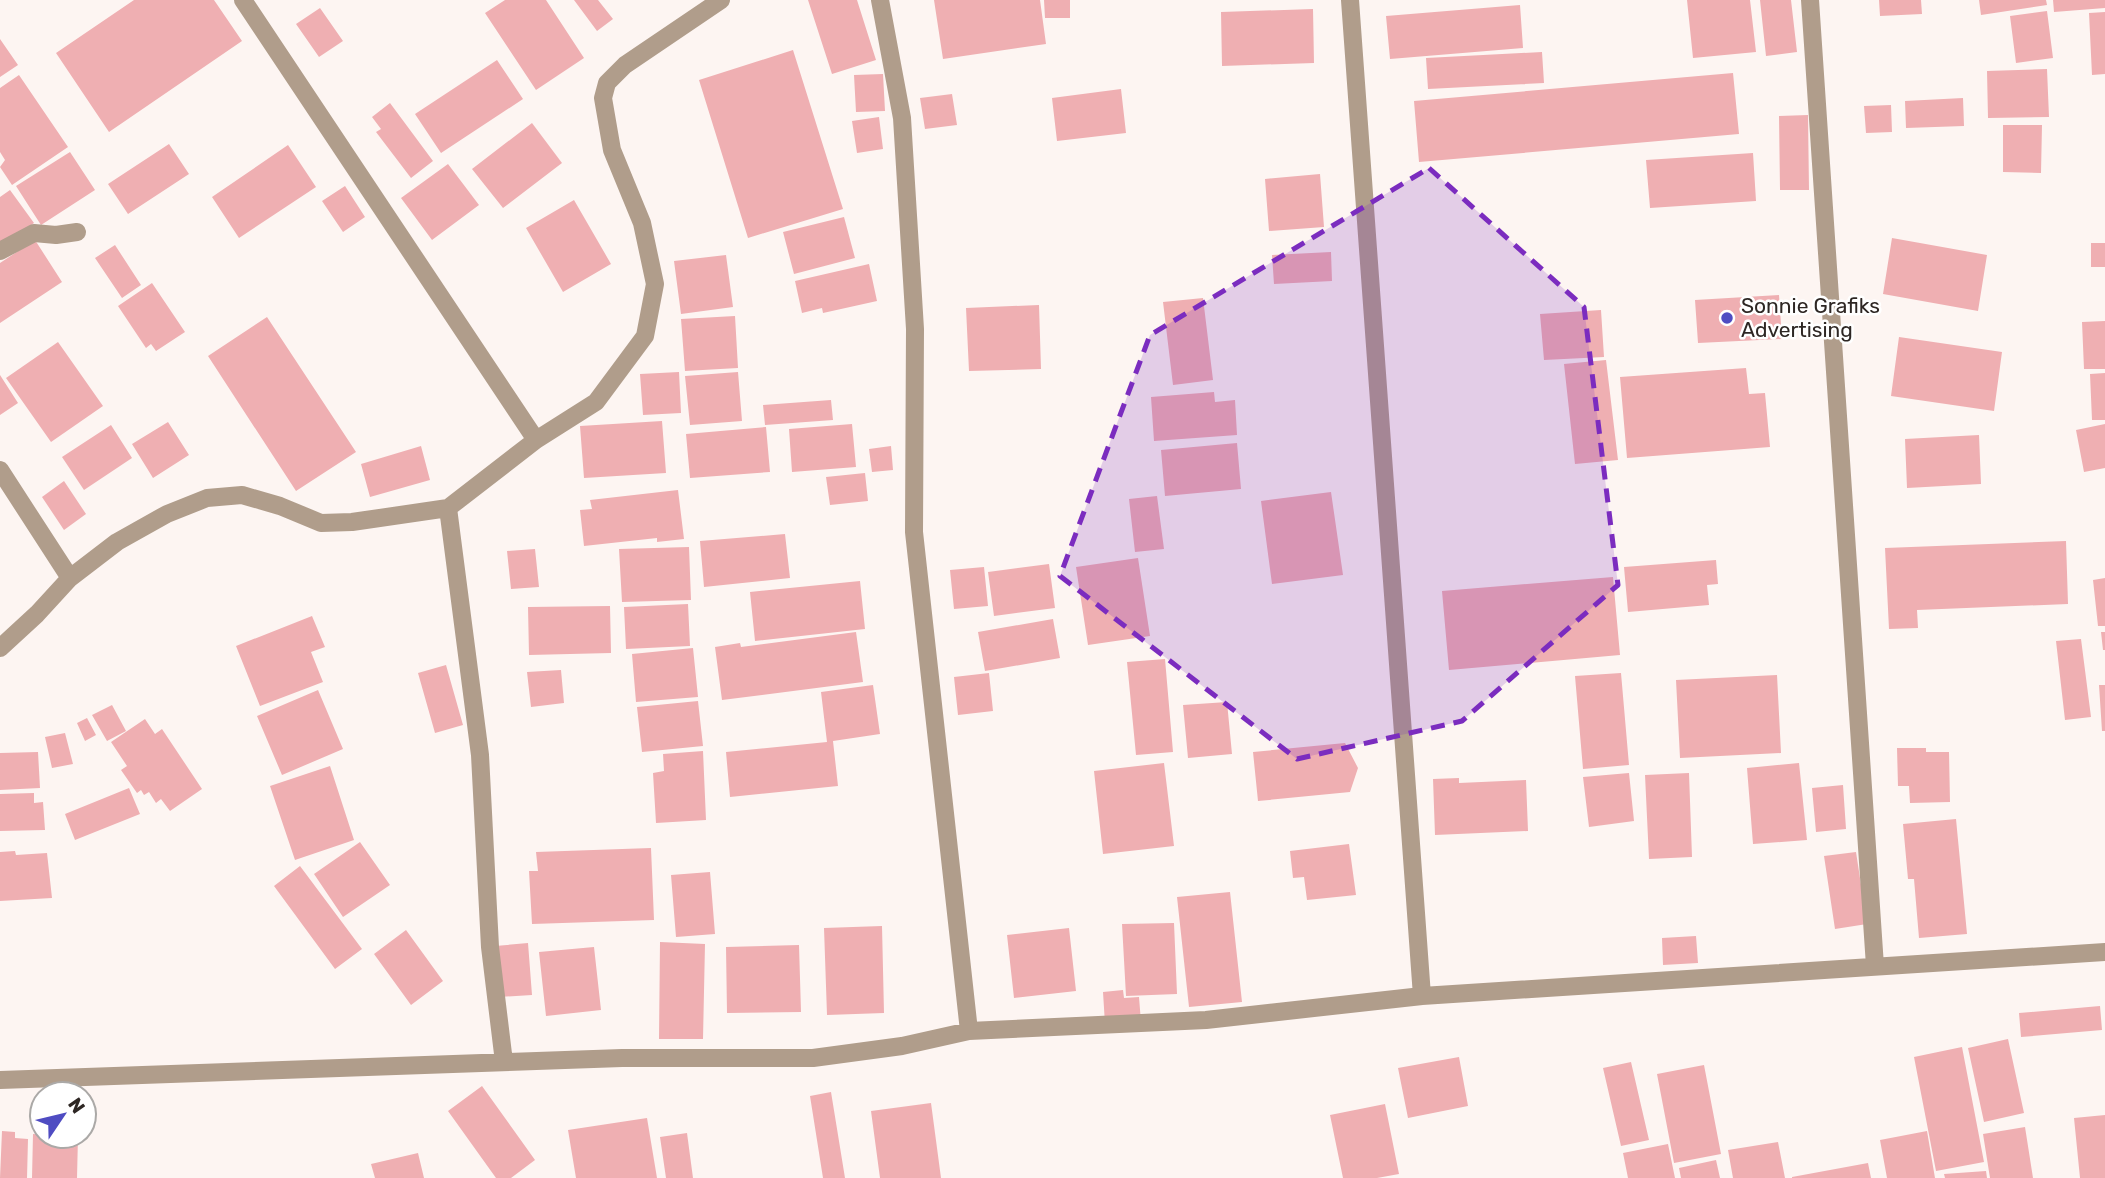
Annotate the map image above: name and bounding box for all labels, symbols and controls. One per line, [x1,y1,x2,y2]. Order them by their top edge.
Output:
place label: Sonnie Grafiks Advertising [1741,293,1880,342]
marker: Sonnie Grafiks Advertising [1719,310,1735,326]
north arrow [28,1080,98,1150]
text: N [63,1093,90,1118]

